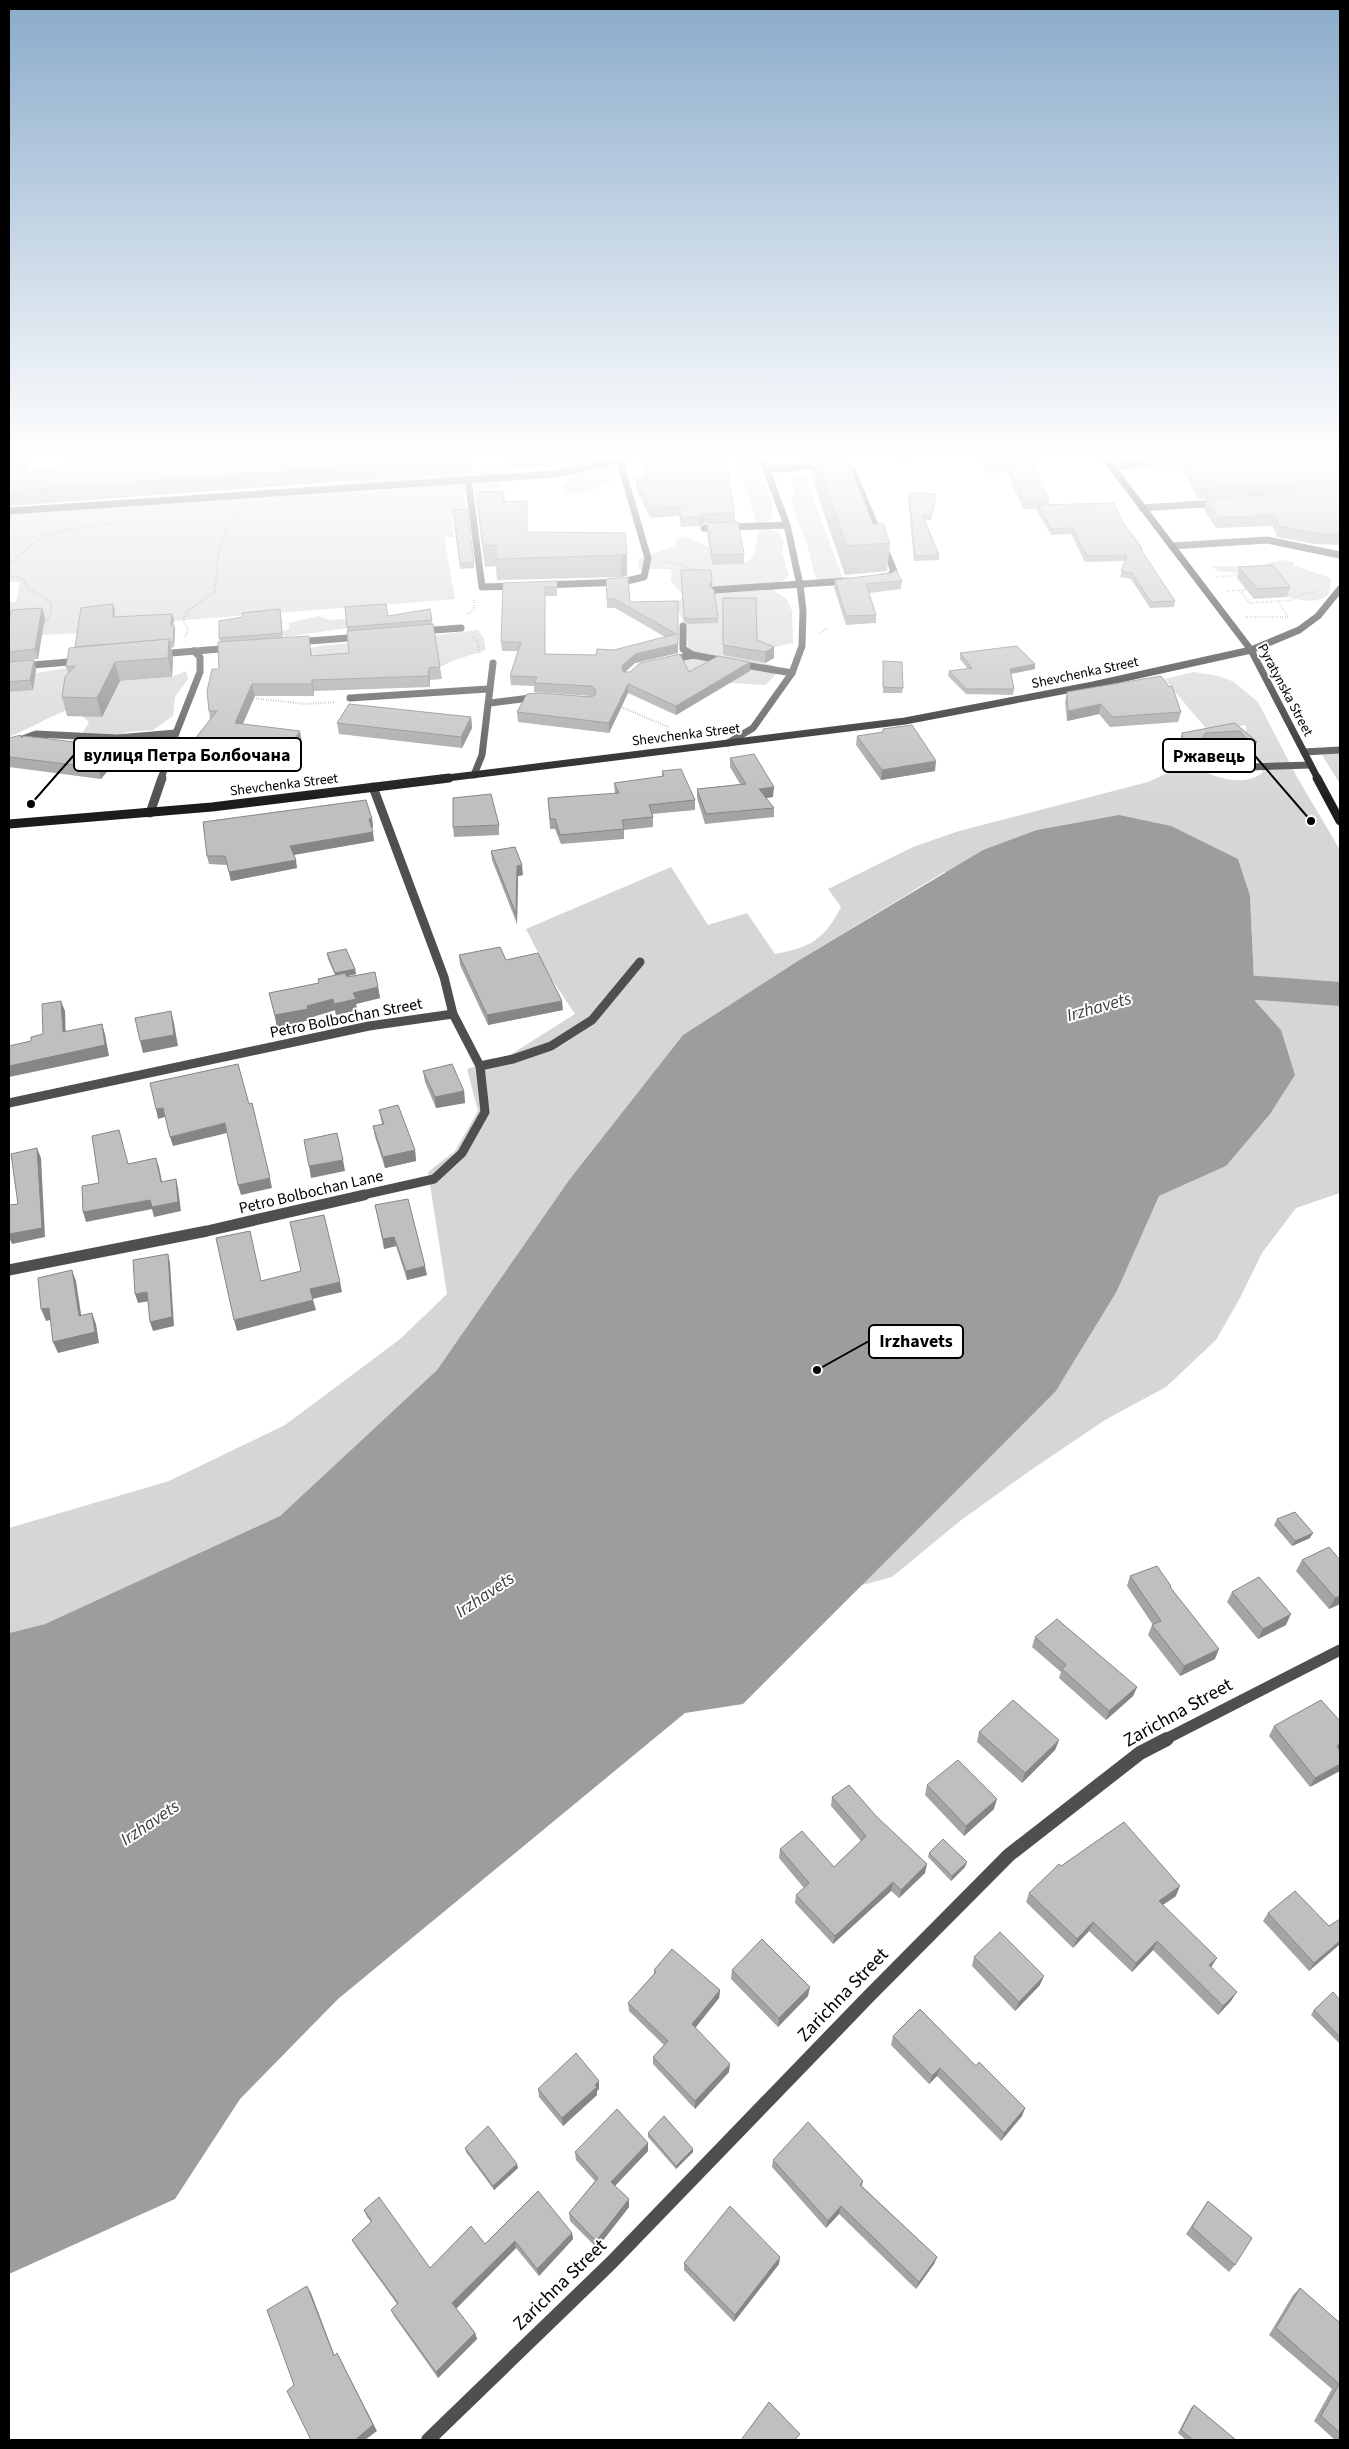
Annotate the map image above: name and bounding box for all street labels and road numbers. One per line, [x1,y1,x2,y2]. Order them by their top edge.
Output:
street label: Pyratynska Street [1252,640,1318,740]
street label: Shevchenka Street [1030,652,1141,694]
street label: Shevchenka Street [631,718,742,752]
street label: Shevchenka Street [229,768,340,802]
street label: Petro Bolbochan Street [268,992,425,1044]
street label: Petro Bolbochan Lane [237,1165,385,1219]
street label: Zarichna Street [1118,1672,1238,1754]
street label: Zarichna Street [791,1942,895,2048]
street label: Zarichna Street [507,2233,613,2337]

